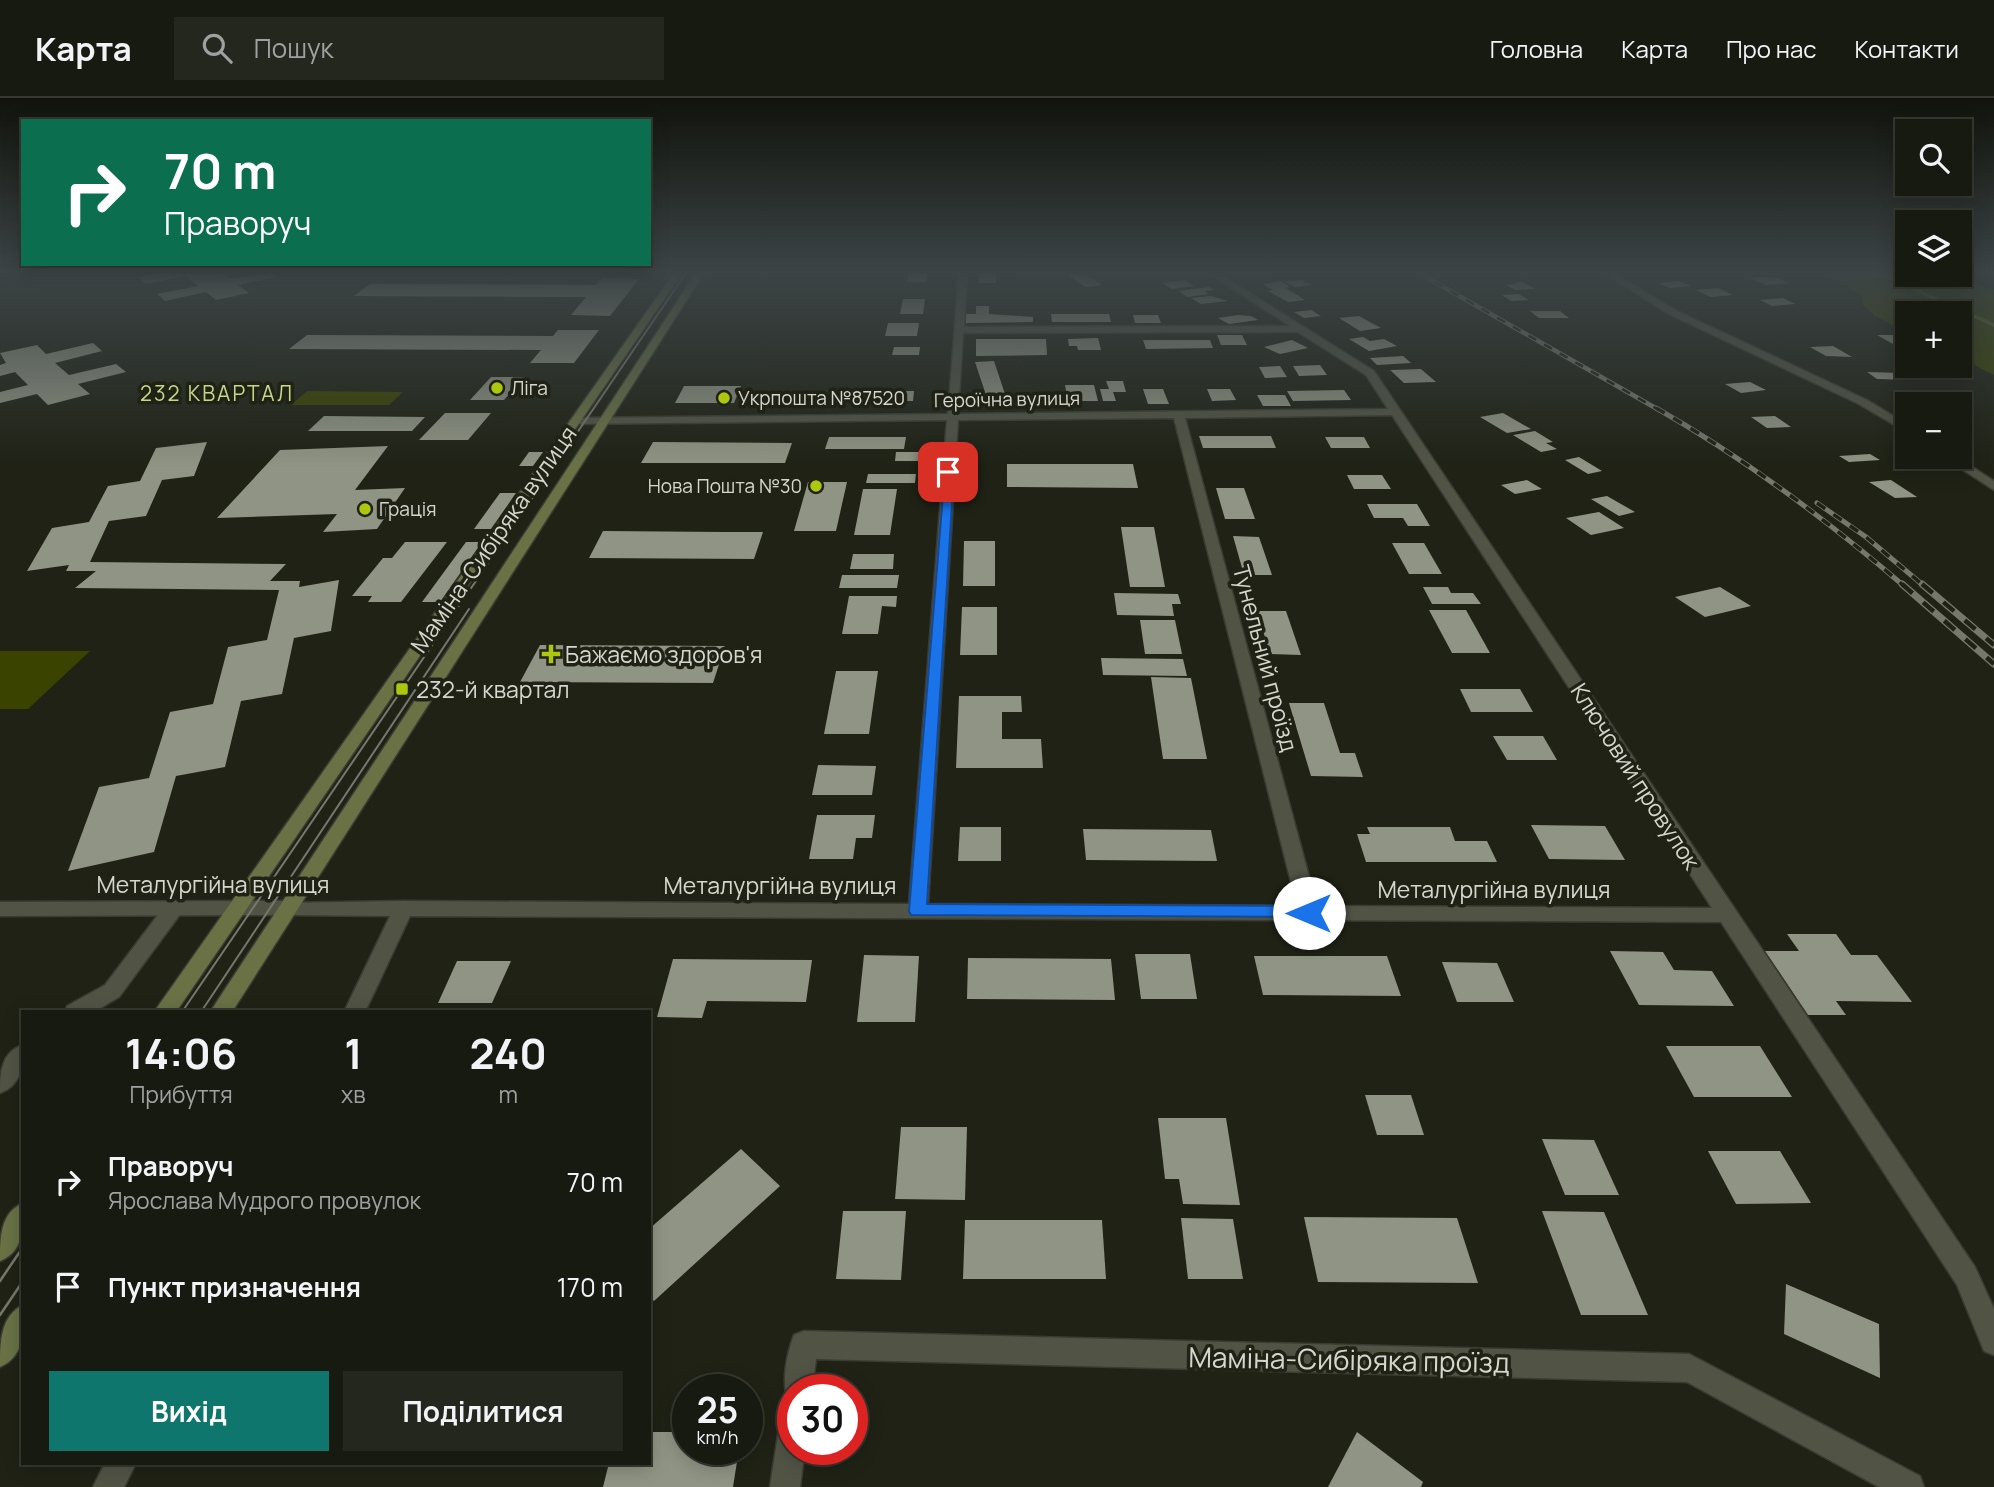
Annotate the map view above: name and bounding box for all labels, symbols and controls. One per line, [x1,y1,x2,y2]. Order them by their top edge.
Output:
search box [174,17,664,80]
text: Карта [35,26,132,71]
icon: search [198,29,236,67]
text: Пошук [254,30,334,66]
text: Головна [1490,32,1583,65]
text: Карта [1621,32,1688,65]
text: Про нас [1726,32,1817,65]
text: Контакти [1855,32,1959,65]
map controls [1895,119,1972,469]
button: search [1895,119,1972,196]
text: 70 m [164,137,276,204]
icon: right [49,147,140,238]
text: Праворуч [164,201,312,245]
button: layers [1895,210,1972,287]
button: + [1895,301,1972,378]
place label: Ліга [511,375,548,401]
district label: 232 КВАРТАЛ [140,379,294,407]
marker: Ліга [489,380,505,396]
place label: Укрпошта №87520 [738,385,905,411]
street label: Героїчна вулиця [934,385,1080,413]
marker: Укрпошта №87520 [716,390,732,406]
button: − [1895,392,1972,469]
street label: Маміна-Сибіряка вулиця [402,419,584,659]
pin [918,442,978,502]
icon: arrive [929,453,967,491]
place label: Нова Пошта №30 [648,473,802,499]
marker: Нова Пошта №30 [808,478,824,494]
place label: Грація [379,496,437,522]
marker: Грація [357,501,373,517]
street label: Тунельний проїзд [1226,561,1306,755]
place label: Бажаємо здоров'я [565,638,762,670]
marker: Бажаємо здоров'я [543,646,559,662]
place label: 232-й квартал [416,673,570,705]
street label: Ключовий провулок [1564,677,1709,876]
marker: 232-й квартал [394,681,410,697]
street label: Металургійна вулиця [97,868,329,900]
street label: Металургійна вулиця [664,869,896,901]
street label: Металургійна вулиця [1378,873,1610,905]
position arrow [1272,876,1346,950]
text: 14:06 [125,1024,237,1082]
text: 1 [344,1024,363,1082]
text: 240 [470,1024,547,1082]
text: Прибуття [129,1078,233,1110]
text: хв [341,1078,366,1110]
text: m [498,1078,518,1110]
text: Праворуч [108,1148,233,1184]
icon: right [49,1163,87,1201]
text: 70 m [567,1164,623,1200]
text: Ярослава Мудрого провулок [108,1184,421,1216]
icon: arrive [49,1268,87,1306]
text: Пункт призначення [108,1269,361,1305]
text: 170 m [557,1269,623,1305]
street label: Маміна-Сибіряка проїзд [1188,1337,1510,1381]
button: Вихід [49,1371,329,1451]
button: Поділитися [343,1371,623,1451]
speed limit sign: 30 [777,1374,868,1465]
text: 25 [697,1386,738,1434]
text: km/h [697,1425,738,1449]

